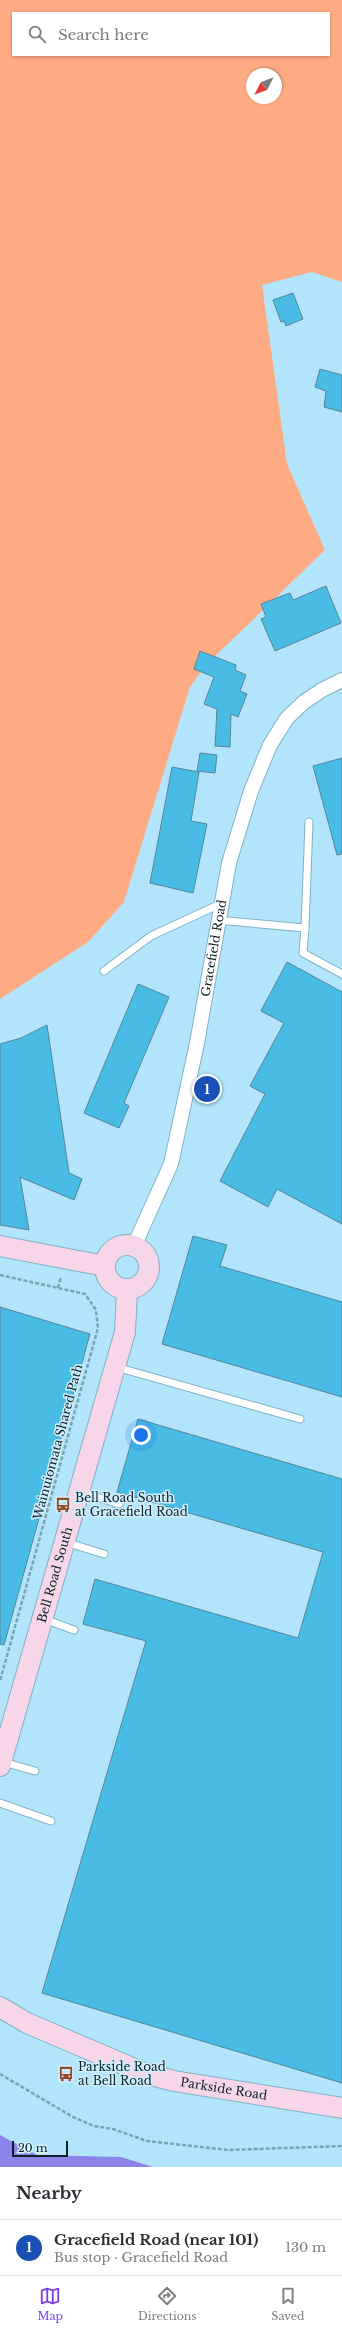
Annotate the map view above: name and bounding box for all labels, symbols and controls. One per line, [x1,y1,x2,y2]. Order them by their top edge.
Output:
search box [12,12,330,56]
icon: search [26,23,48,45]
text: Search here [58,25,149,44]
north arrow [246,68,282,104]
street label: Gracefield Road [197,898,229,998]
pin: 1 [194,1074,220,1104]
street label: Wainuiomata Shared Path [29,1363,86,1522]
your location [131,1425,151,1445]
place label: Bell Road South at Gracefield Road [75,1490,188,1519]
bus stop icon: Bell Road South at Gracefield Road [54,1496,72,1514]
street label: Bell Road South [34,1525,76,1624]
place label: Parkside Road at Bell Road [78,2059,166,2088]
bus stop icon: Parkside Road at Bell Road [57,2065,75,2083]
street label: Parkside Road [179,2074,268,2103]
scale bar [12,2139,68,2158]
text: 20 m [18,2141,48,2155]
text: Nearby [16,2183,82,2204]
text: Gracefield Road (near 101) [54,2230,258,2249]
text: 1 [26,2239,32,2256]
text: 130 m [285,2239,326,2256]
text: Bus stop · Gracefield Road [54,2249,228,2266]
tab: Map [37,2285,63,2323]
tab: Directions [138,2285,196,2323]
tab: Saved [271,2285,305,2323]

